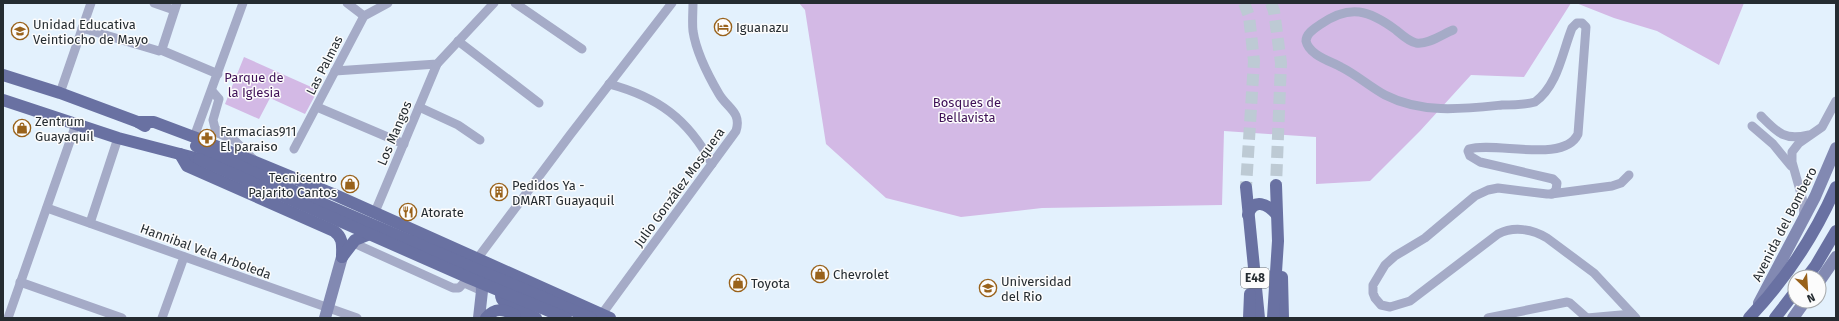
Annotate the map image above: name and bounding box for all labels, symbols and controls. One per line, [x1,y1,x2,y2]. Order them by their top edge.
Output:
place label: Unidad Educativa Veintiocho de Mayo [33,17,148,47]
hotel icon: Iguanazu [713,17,733,37]
place label: Iguanazu [736,20,789,35]
school or university icon: Unidad Educativa Veintiocho de Mayo [10,21,30,41]
street label: Las Palmas [303,33,346,97]
park label: Parque de la Iglesia [224,70,284,100]
park label: Bosques de Bellavista [933,95,1001,125]
street label: Los Mangos [374,99,415,168]
place label: Zentrum Guayaquil [35,114,94,144]
shop icon: Zentrum Guayaquil [12,118,32,138]
place label: Farmacias911 El paraiso [220,124,296,154]
street label: Julio González Mosquera [631,125,728,250]
pharmacy icon: Farmacias911 El paraiso [197,128,217,148]
street label: Avenida del Bombero [1749,165,1820,284]
place label: Tecnicentro Pajarito Cantos [248,170,337,200]
shop icon: Tecnicentro Pajarito Cantos [340,174,360,194]
place label: Pedidos Ya - DMART Guayaquil [512,178,615,208]
building icon: Pedidos Ya - DMART Guayaquil [489,182,509,202]
restaurant icon: Atorate [398,202,418,222]
place label: Atorate [421,205,464,220]
street label: Hannibal Vela Arboleda [138,221,273,282]
shop icon: Chevrolet [810,264,830,284]
place label: Chevrolet [833,267,889,282]
road number: E48 [1241,268,1269,288]
north arrow [1787,269,1827,309]
shop icon: Toyota [728,273,748,293]
place label: Universidad del Rio [1001,274,1072,304]
place label: Toyota [751,276,790,291]
school or university icon: Universidad del Rio [978,278,998,298]
text: N [1805,290,1817,305]

